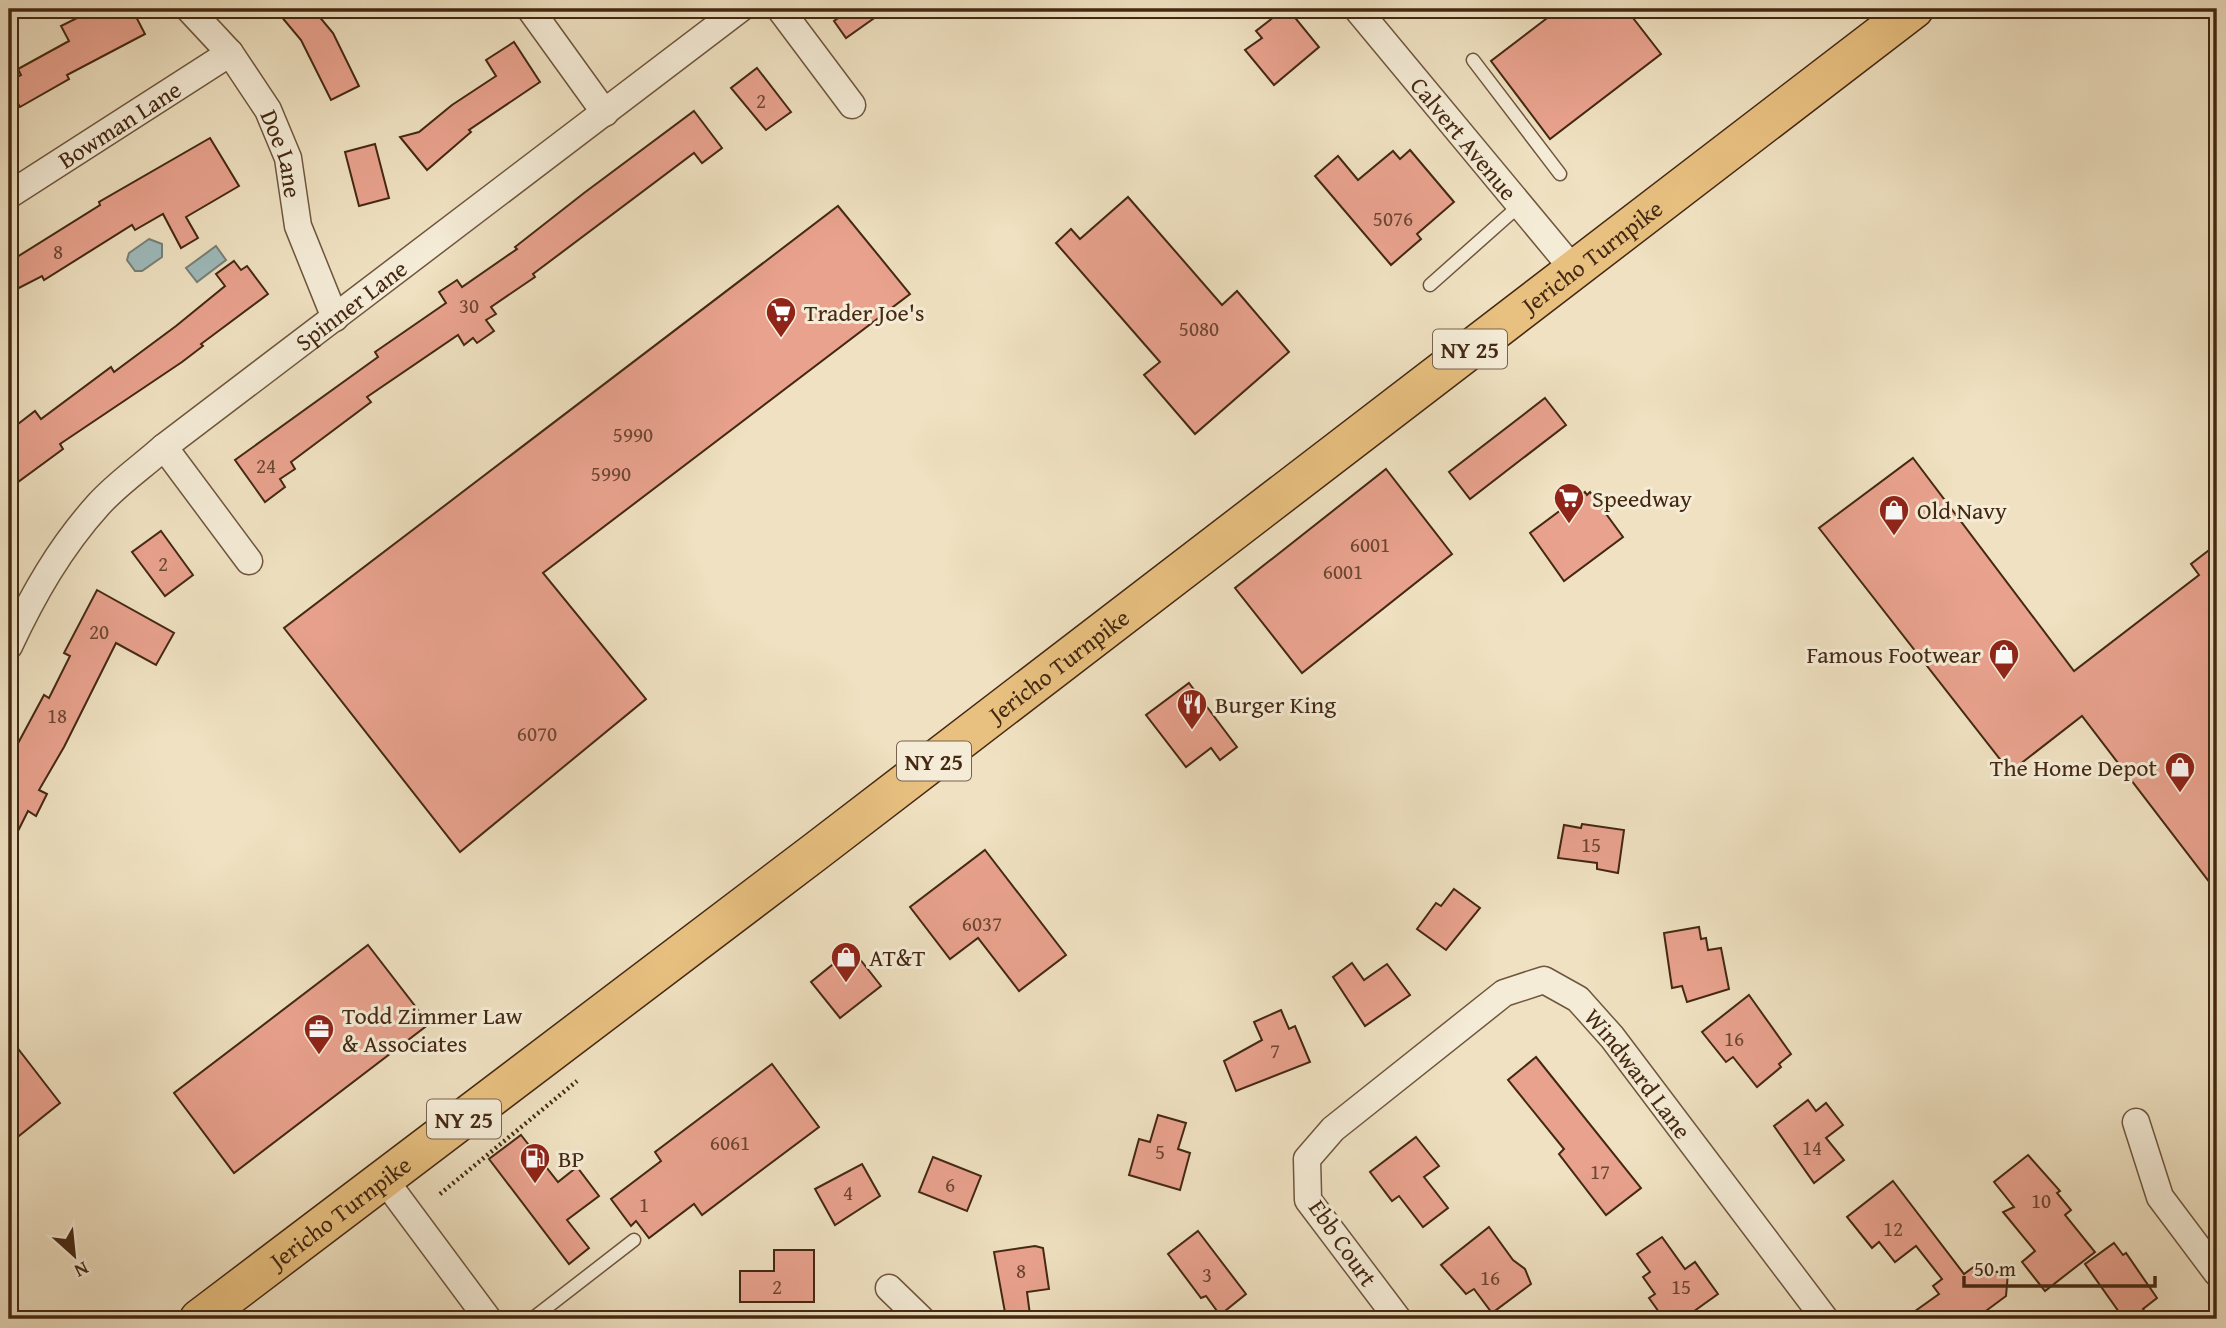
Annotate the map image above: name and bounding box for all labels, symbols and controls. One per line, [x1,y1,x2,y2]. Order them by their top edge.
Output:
street label: Calvert Avenue [1403,69,1526,208]
street label: Bowman Lane [51,72,188,177]
house number: 2 [756,85,766,116]
street label: Doe Lane [252,104,311,200]
street label: Jericho Turnpike [1512,191,1670,323]
house number: 5076 [1373,203,1413,234]
house number: 8 [53,236,63,267]
street label: Spinner Lane [287,251,414,359]
house number: 30 [459,290,479,321]
supermarket icon: Trader Joe's [764,295,798,339]
place label: Trader Joe's [804,295,924,330]
house number: 5080 [1179,313,1219,344]
road number: NY 25 [1433,330,1507,368]
house number: 5990 [613,419,653,450]
house number: 24 [256,450,276,481]
house number: 5990 [591,458,631,489]
supermarket icon: Speedway [1552,481,1586,525]
place label: Speedway [1592,481,1692,516]
shop icon: Old Navy [1877,493,1911,537]
place label: Old Navy [1917,493,2007,528]
house number: 6001 [1350,529,1390,560]
house number: 2 [158,548,168,579]
house number: 6001 [1323,556,1363,587]
street label: Jericho Turnpike [978,600,1136,732]
house number: 20 [89,616,109,647]
place label: Famous Footwear [1806,637,1981,672]
shop icon: Famous Footwear [1987,637,2021,681]
restaurant icon: Burger King [1175,687,1209,731]
place label: Burger King [1215,687,1336,722]
house number: 18 [47,700,67,731]
house number: 6070 [517,718,557,749]
road number: NY 25 [897,741,971,780]
place label: The Home Depot [1990,750,2158,785]
shop icon: The Home Depot [2163,750,2197,794]
house number: 15 [1581,829,1601,860]
house number: 6037 [962,908,1002,939]
shop icon: AT&T [829,940,863,984]
place label: AT&T [869,940,926,975]
place label: Todd Zimmer Law & Associates [342,998,523,1061]
street label: Windward Lane [1576,1000,1700,1146]
office icon: Todd Zimmer Law & Associates [302,1012,336,1056]
house number: 16 [1724,1023,1744,1054]
house number: 7 [1270,1035,1280,1066]
road number: NY 25 [427,1100,501,1138]
house number: 6061 [710,1127,750,1158]
house number: 14 [1802,1132,1822,1163]
house number: 5 [1155,1136,1165,1167]
fuel station icon: BP [518,1141,552,1185]
place label: BP [558,1141,585,1176]
street label: Jericho Turnpike [260,1147,418,1279]
house number: 17 [1590,1156,1610,1187]
house number: 6 [945,1169,955,1200]
house number: 4 [843,1177,853,1208]
house number: 10 [2031,1185,2051,1216]
house number: 1 [639,1189,649,1220]
street label: Ebb Court [1300,1192,1386,1294]
house number: 12 [1883,1213,1903,1244]
north arrow [38,1220,108,1290]
scale bar [1964,1244,2154,1288]
text: 50 m [1974,1253,2016,1284]
text: N [69,1255,94,1286]
house number: 8 [1016,1255,1026,1286]
house number: 3 [1202,1259,1212,1290]
house number: 16 [1480,1262,1500,1293]
house number: 2 [772,1271,782,1302]
house number: 15 [1671,1271,1691,1302]

